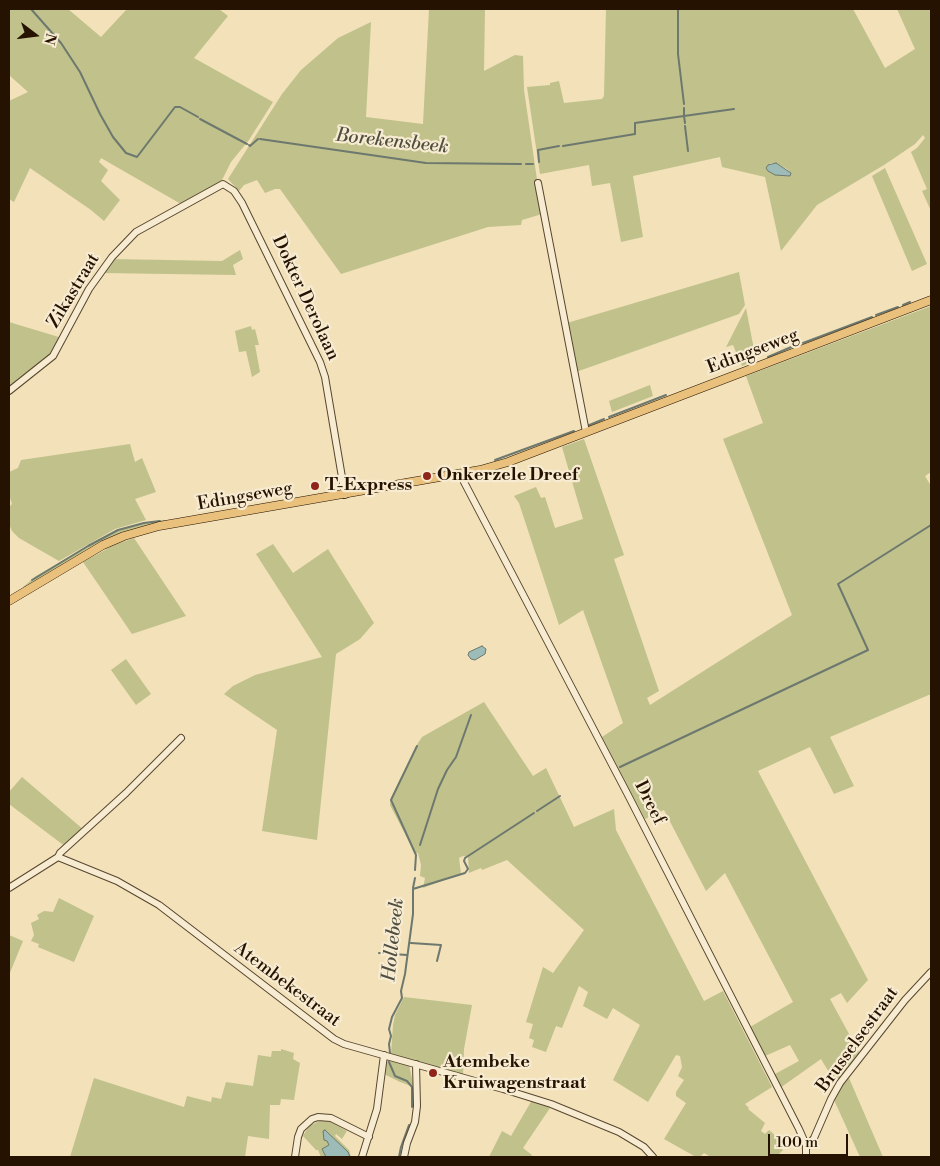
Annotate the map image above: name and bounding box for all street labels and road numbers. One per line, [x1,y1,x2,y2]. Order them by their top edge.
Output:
street label: Dokter Derolaan [267,232,343,364]
street label: Zikastraat [43,250,105,332]
street label: Edingseweg [704,325,802,379]
street label: Edingseweg [196,478,294,516]
street label: Dreef [629,777,669,829]
street label: Atembekestraat [229,938,345,1032]
street label: Brusselsestraat [813,983,903,1097]

